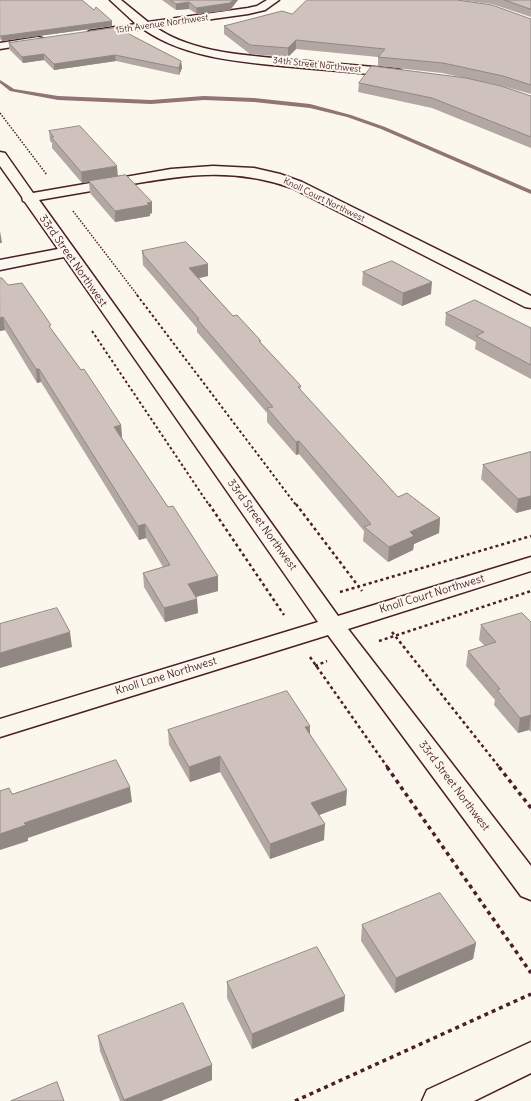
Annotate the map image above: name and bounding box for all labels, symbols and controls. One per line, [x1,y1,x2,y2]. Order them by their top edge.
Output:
street label: 15th Avenue Northwest [115,12,209,36]
street label: 34th Street Northwest [272,55,362,75]
street label: Knoll Court Northwest [282,176,366,224]
street label: 33rd Street Northwest [36,212,110,310]
street label: 33rd Street Northwest [225,477,299,573]
street label: Knoll Court Northwest [378,572,486,616]
street label: Knoll Lane Northwest [114,654,218,698]
street label: 33rd Street Northwest [416,738,492,834]

